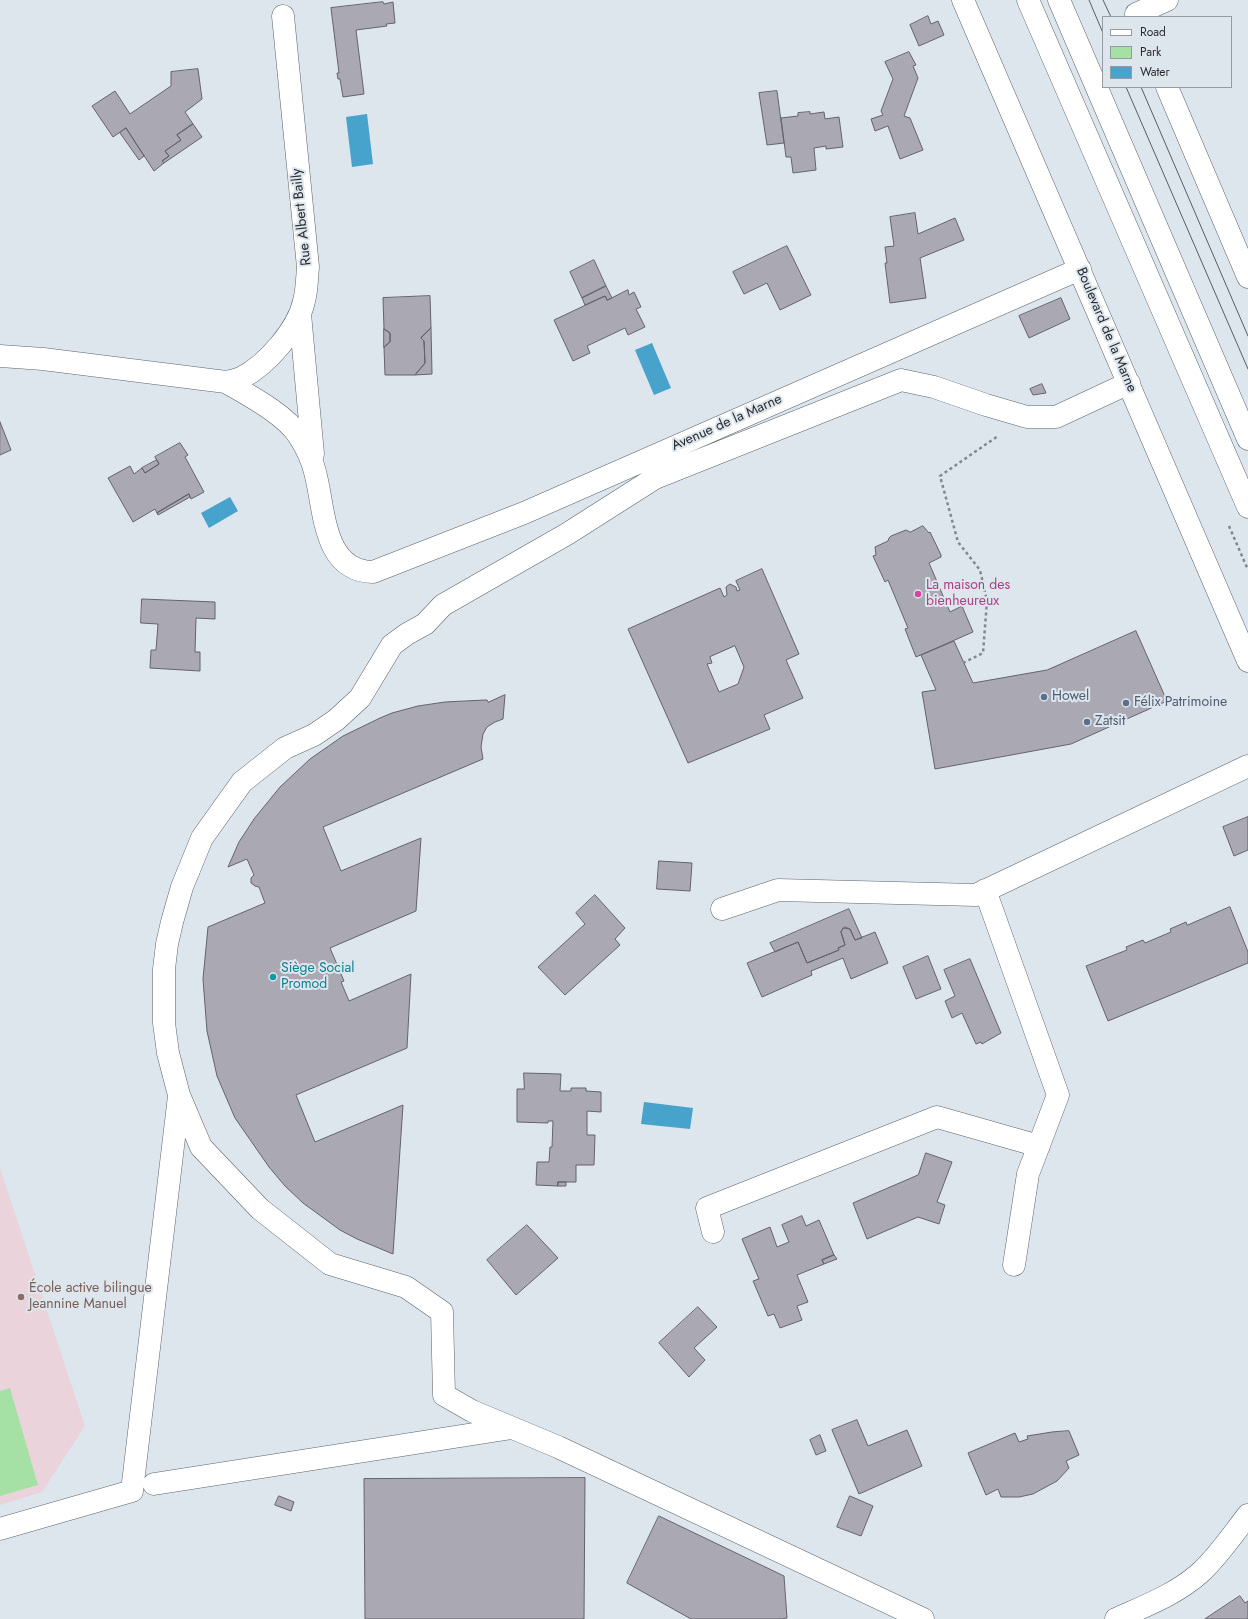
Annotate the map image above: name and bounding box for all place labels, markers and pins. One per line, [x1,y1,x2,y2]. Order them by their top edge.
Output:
place label: La maison des bienheureux [926,578,1010,610]
marker: La maison des bienheureux [913,589,923,599]
place label: Howel [1052,689,1089,705]
marker: Howel [1039,692,1049,702]
place label: Félix Patrimoine [1134,695,1227,711]
marker: Félix Patrimoine [1121,698,1131,708]
place label: Zatsit [1095,714,1125,730]
marker: Zatsit [1082,717,1092,727]
place label: Siège Social Promod [281,961,355,994]
marker: Siège Social Promod [268,972,278,982]
place label: École active bilingue Jeannine Manuel [29,1281,152,1314]
marker: École active bilingue Jeannine Manuel [16,1292,26,1302]

